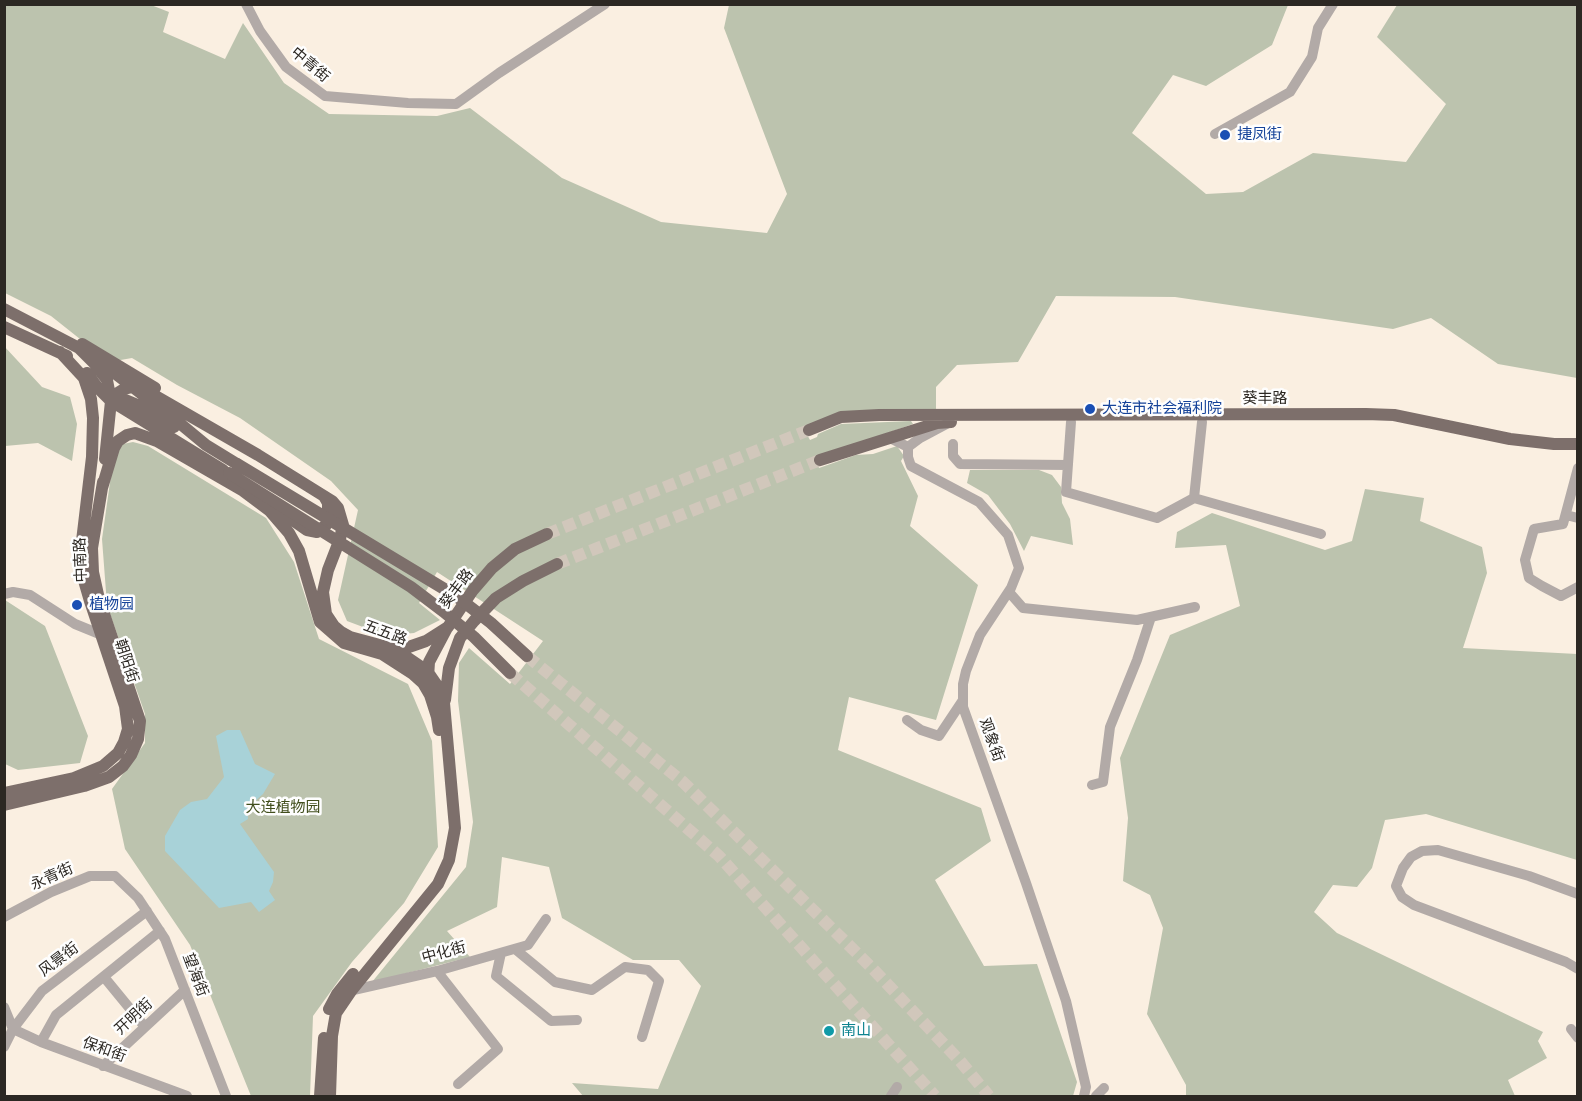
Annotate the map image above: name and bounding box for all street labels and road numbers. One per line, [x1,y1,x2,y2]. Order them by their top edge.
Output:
street label: 中青街 [287,44,333,86]
street label: 葵丰路 [1243,390,1287,408]
street label: 中南路 [71,537,91,583]
street label: 葵丰路 [436,566,478,612]
street label: 五五路 [361,617,409,649]
street label: 朝阳街 [110,637,142,685]
street label: 观象街 [975,716,1007,764]
street label: 永青街 [28,860,76,894]
street label: 中化街 [420,938,468,968]
street label: 风景街 [36,939,82,981]
street label: 望海街 [179,951,211,999]
street label: 开明街 [111,995,157,1039]
street label: 保和街 [80,1034,128,1066]

